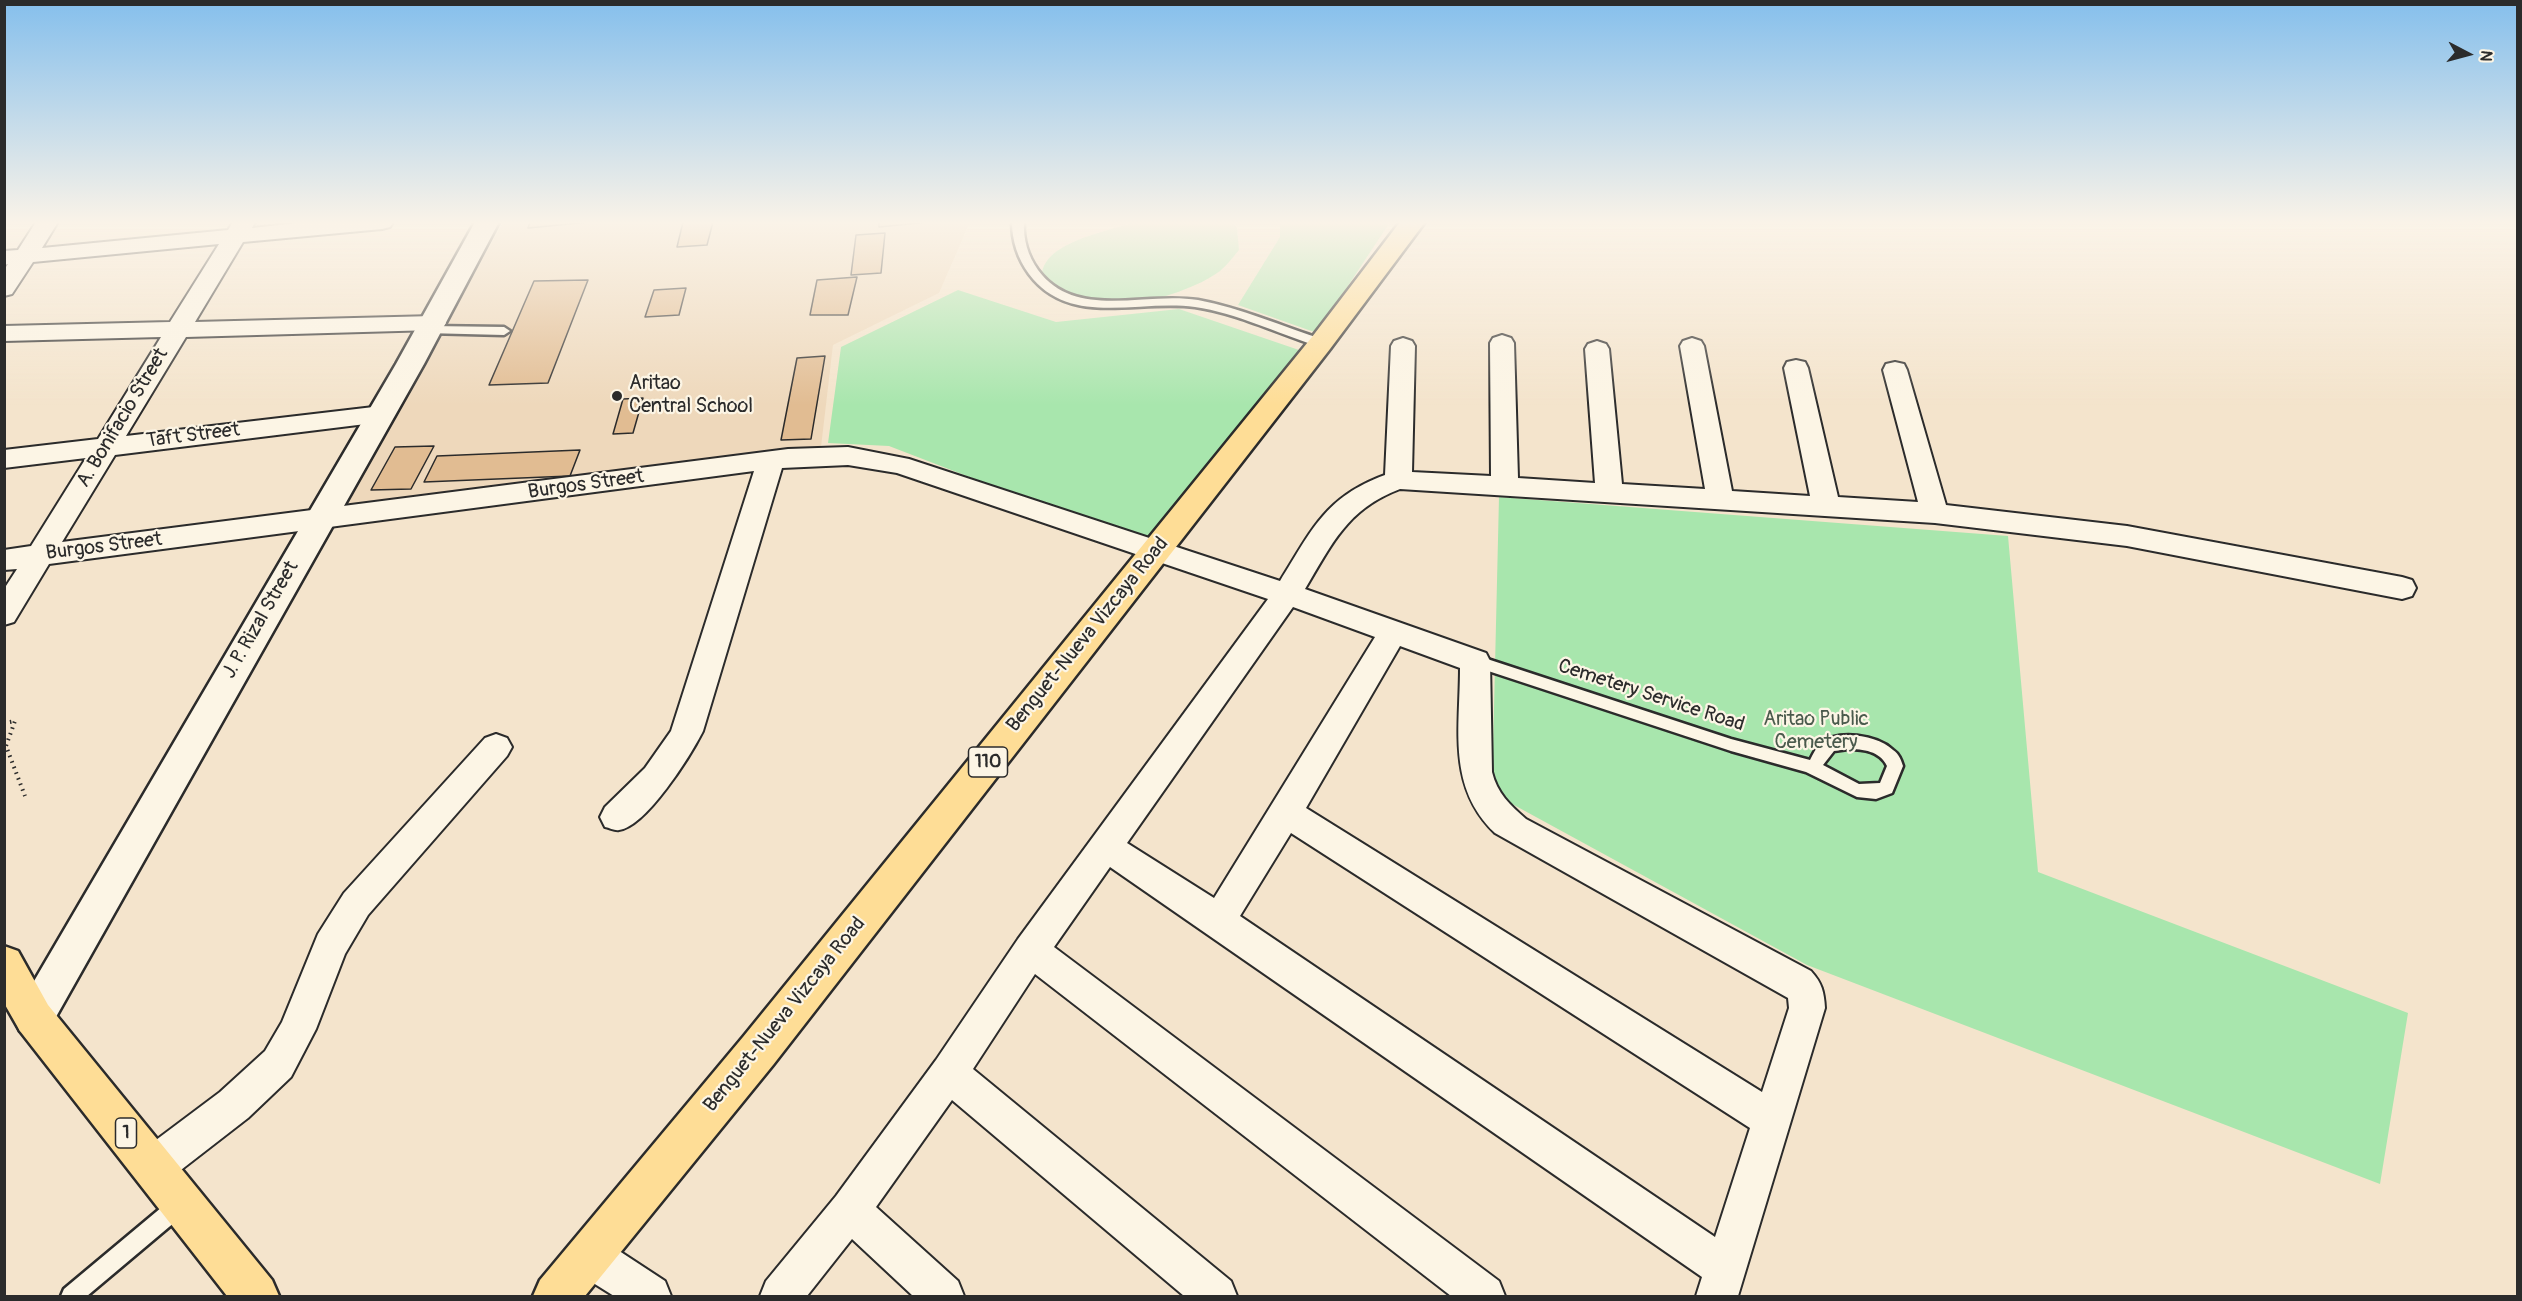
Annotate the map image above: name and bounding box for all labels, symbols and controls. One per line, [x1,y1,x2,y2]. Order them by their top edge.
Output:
north arrow [2438,24,2498,84]
text: N [2475,49,2496,62]
street label: A. Bonifacio Street [72,344,174,492]
place label: Aritao Central School [629,372,753,419]
marker: Aritao Central School [610,389,624,403]
street label: Taft Street [145,418,241,454]
street label: Burgos Street [526,465,646,505]
street label: Burgos Street [45,528,163,566]
street label: Benguet-Nueva Vizcaya Road [1002,533,1174,737]
street label: J. P. Rizal Street [218,557,304,683]
street label: Cemetery Service Road [1555,655,1747,737]
park label: Aritao Public Cemetery [1763,708,1869,755]
road number: 110 [968,747,1008,777]
street label: Benguet-Nueva Vizcaya Road [699,913,871,1117]
road number: 1 [116,1118,136,1148]

